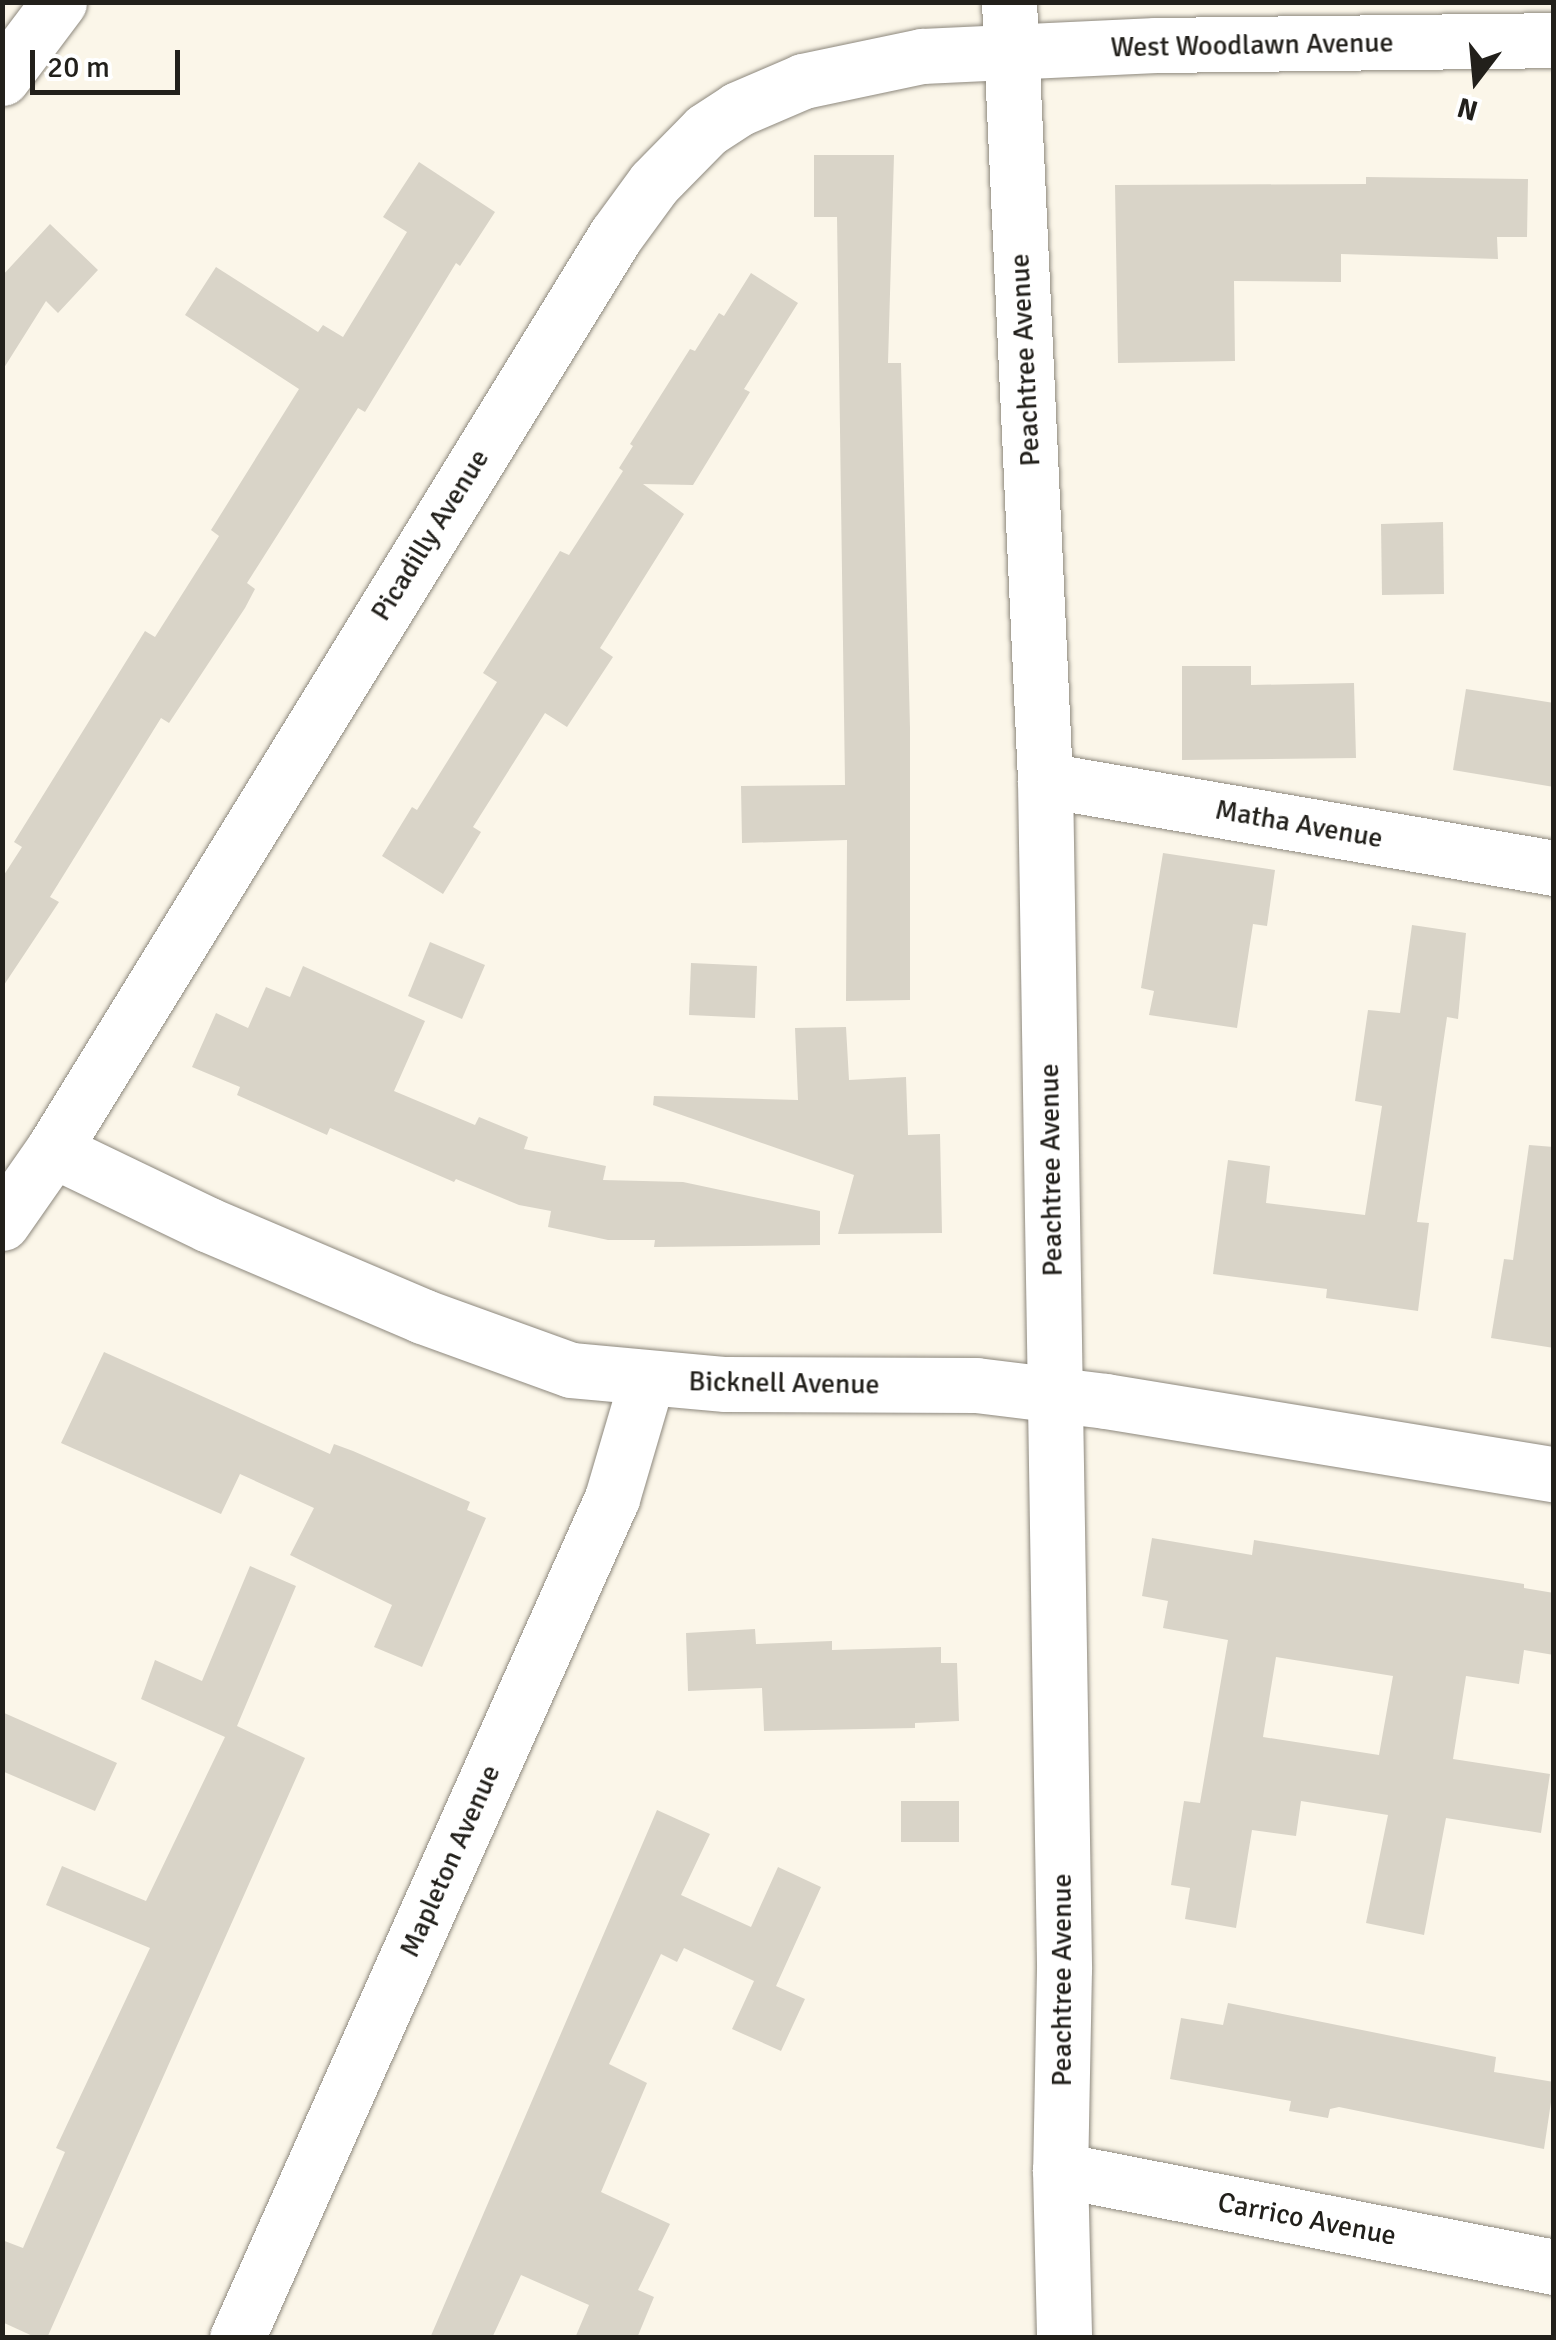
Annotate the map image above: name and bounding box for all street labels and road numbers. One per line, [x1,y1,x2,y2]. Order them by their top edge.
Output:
street label: West Woodlawn Avenue [1110,26,1394,64]
street label: Peachtree Avenue [1003,253,1047,467]
street label: Picadilly Avenue [364,443,496,627]
street label: Matha Avenue [1213,793,1385,855]
street label: Peachtree Avenue [1032,1063,1070,1277]
street label: Bicknell Avenue [688,1365,880,1401]
street label: Mapleton Avenue [393,1760,507,1962]
street label: Peachtree Avenue [1045,1873,1079,2087]
street label: Carrico Avenue [1215,2185,1399,2253]

